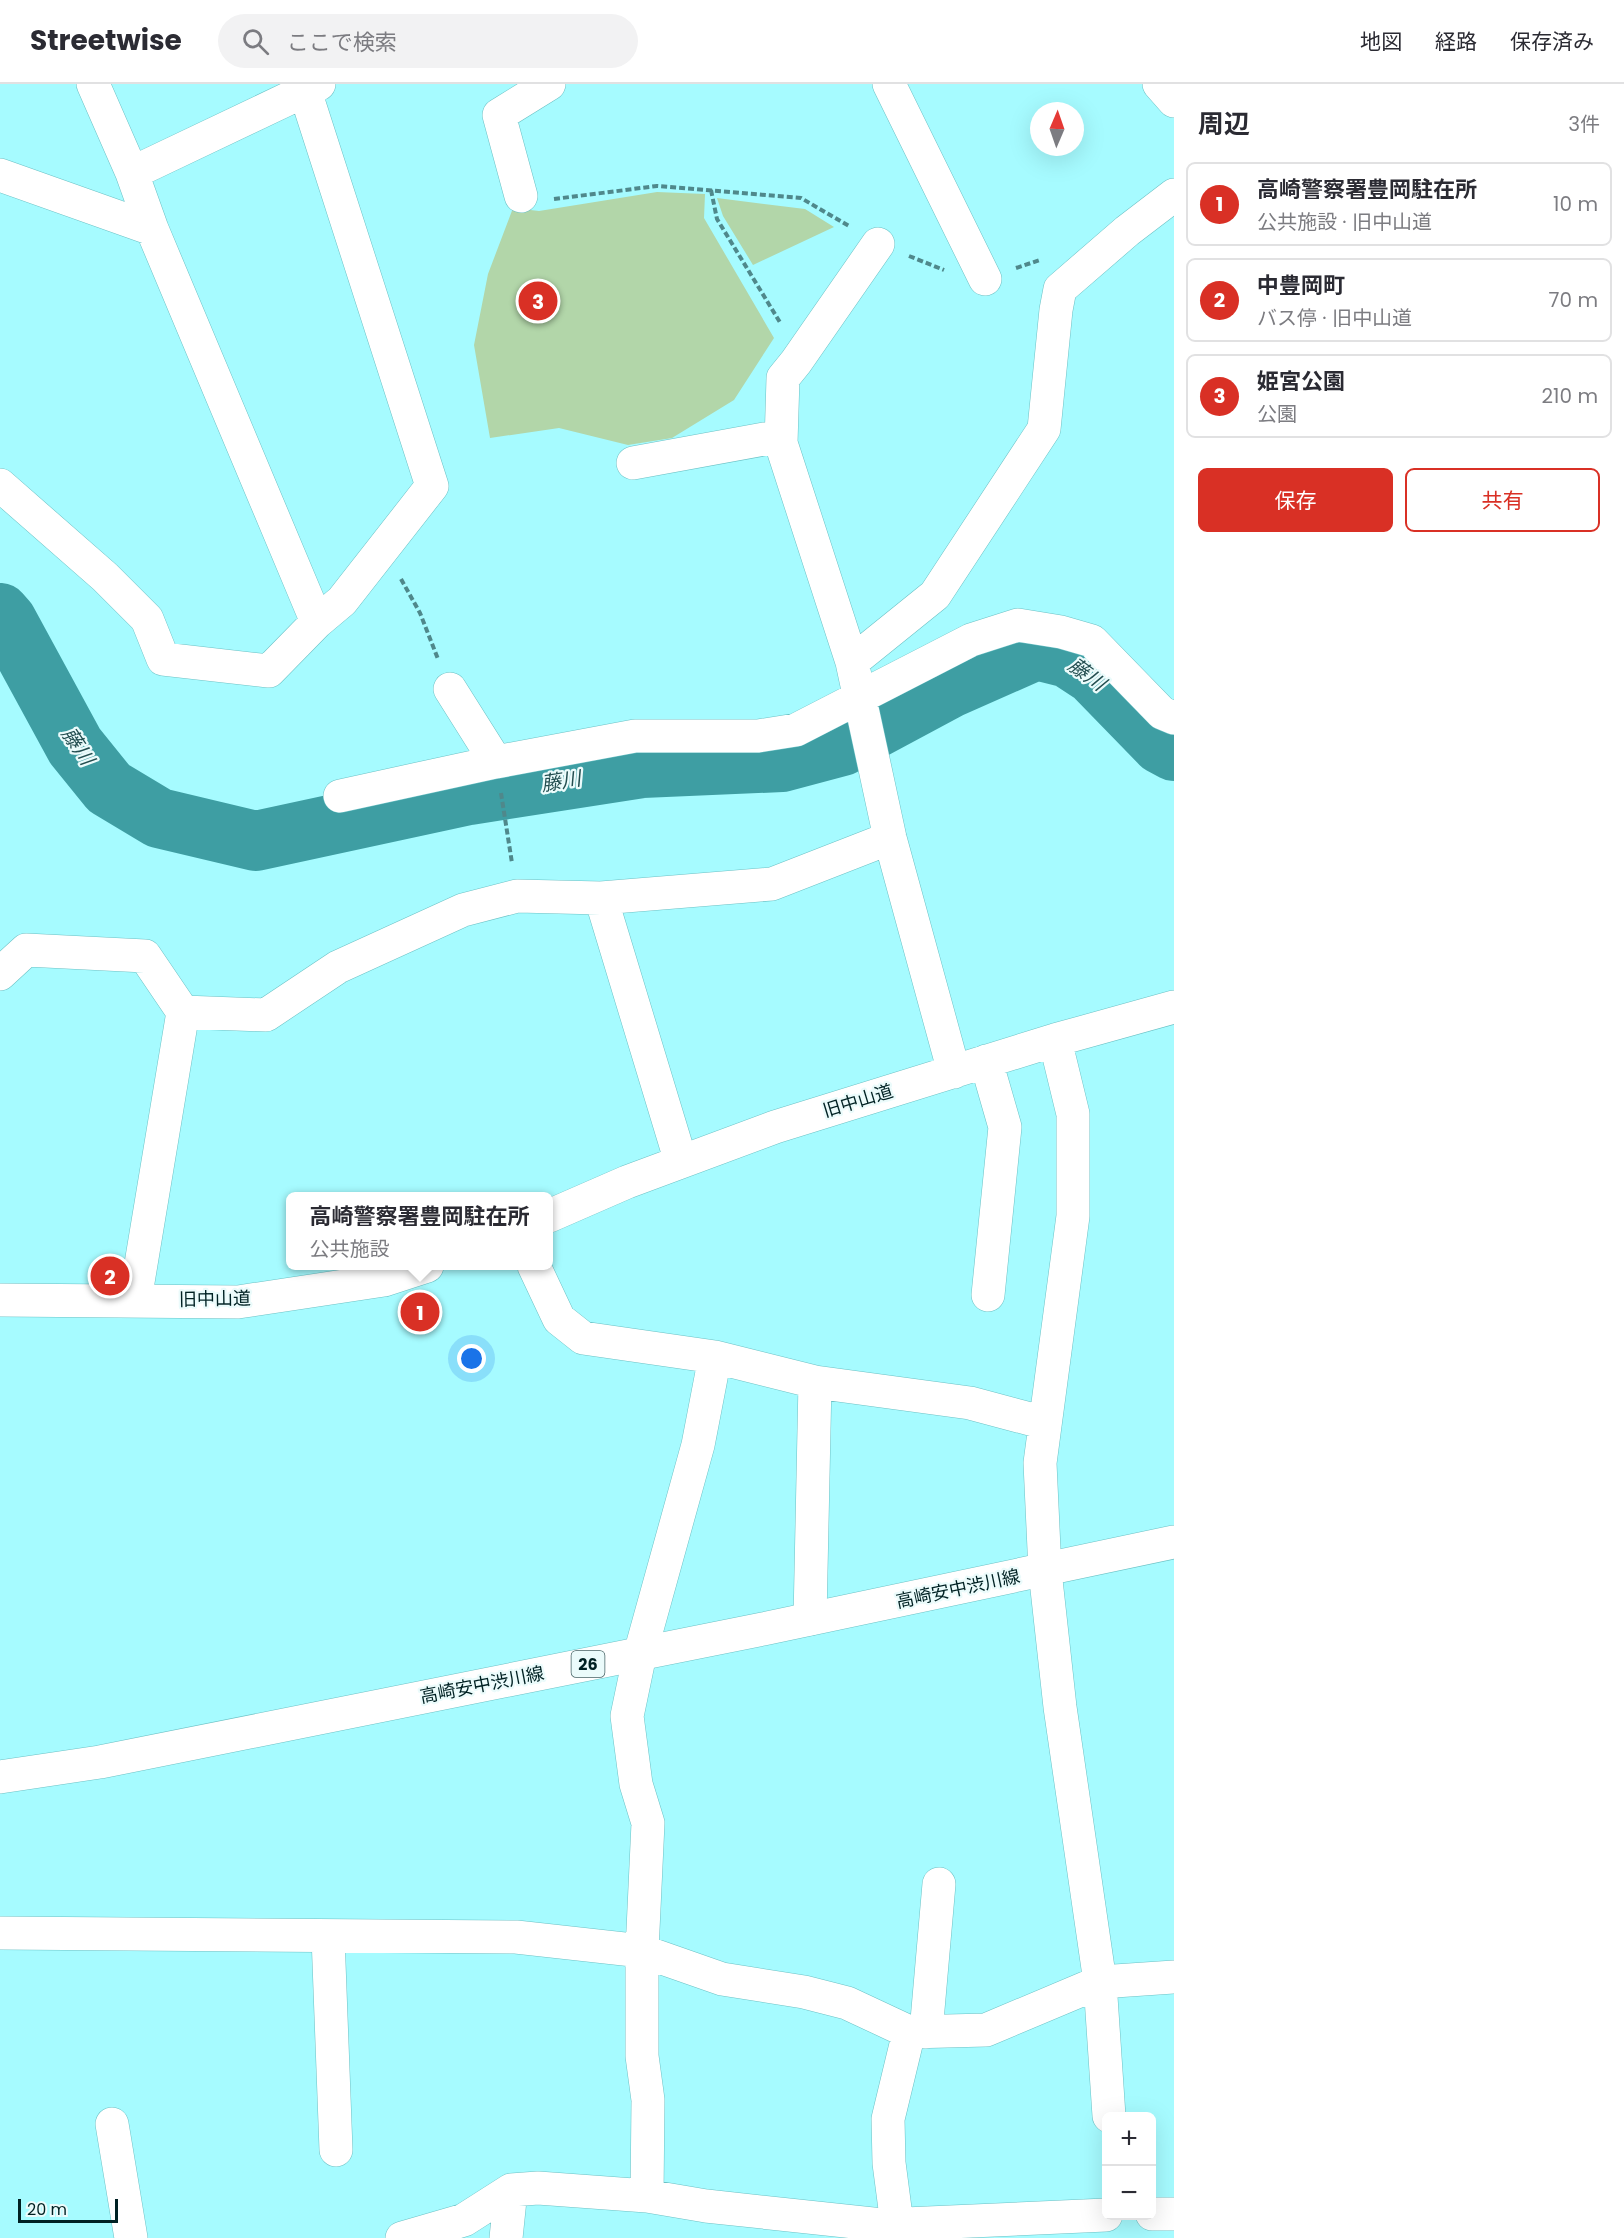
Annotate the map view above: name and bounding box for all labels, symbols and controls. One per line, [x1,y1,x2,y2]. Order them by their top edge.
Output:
search box [218,14,638,68]
text: Streetwise [30,21,182,60]
icon: search [239,25,272,58]
text: ここで検索 [287,27,397,58]
text: 地図 [1360,27,1402,56]
text: 経路 [1435,27,1477,56]
text: 保存済み [1510,27,1594,56]
north arrow [1030,102,1084,156]
text: 周辺 [1198,106,1250,142]
text: 3件 [1568,110,1600,138]
text: 高崎警察署豊岡駐在所 [1257,174,1477,205]
text: 1 [1216,190,1223,218]
text: 10 m [1553,190,1598,218]
text: 公共施設 · 旧中山道 [1257,208,1432,236]
text: 中豊岡町 [1257,270,1345,301]
pin: 3 [518,278,558,324]
text: 2 [1214,286,1225,314]
text: 70 m [1549,286,1598,314]
text: バス停 · 旧中山道 [1257,304,1412,332]
text: 姫宮公園 [1257,366,1345,397]
text: 3 [1213,382,1226,410]
text: 210 m [1542,382,1598,410]
text: 公園 [1257,400,1297,428]
button: 保存 [1198,468,1393,532]
button: 共有 [1405,468,1600,532]
water label: 藤川 [1063,651,1113,698]
water label: 藤川 [55,722,102,772]
water label: 藤川 [539,764,585,798]
street label: 旧中山道 [820,1078,896,1123]
popup [286,1192,553,1270]
text: 高崎警察署豊岡駐在所 [309,1201,530,1232]
text: 公共施設 [309,1235,389,1263]
pin: 2 [90,1254,130,1298]
street label: 旧中山道 [179,1285,251,1312]
pin: 1 [400,1290,440,1334]
your location [457,1344,486,1373]
street label: 高崎安中渋川線 [894,1563,1022,1614]
road number: 26 [572,1651,604,1677]
street label: 高崎安中渋川線 [418,1660,546,1709]
map controls [1102,2112,1156,2220]
button: + [1102,2112,1156,2166]
button: − [1102,2166,1156,2220]
scale bar [18,2196,118,2224]
text: 20 m [27,2198,67,2221]

